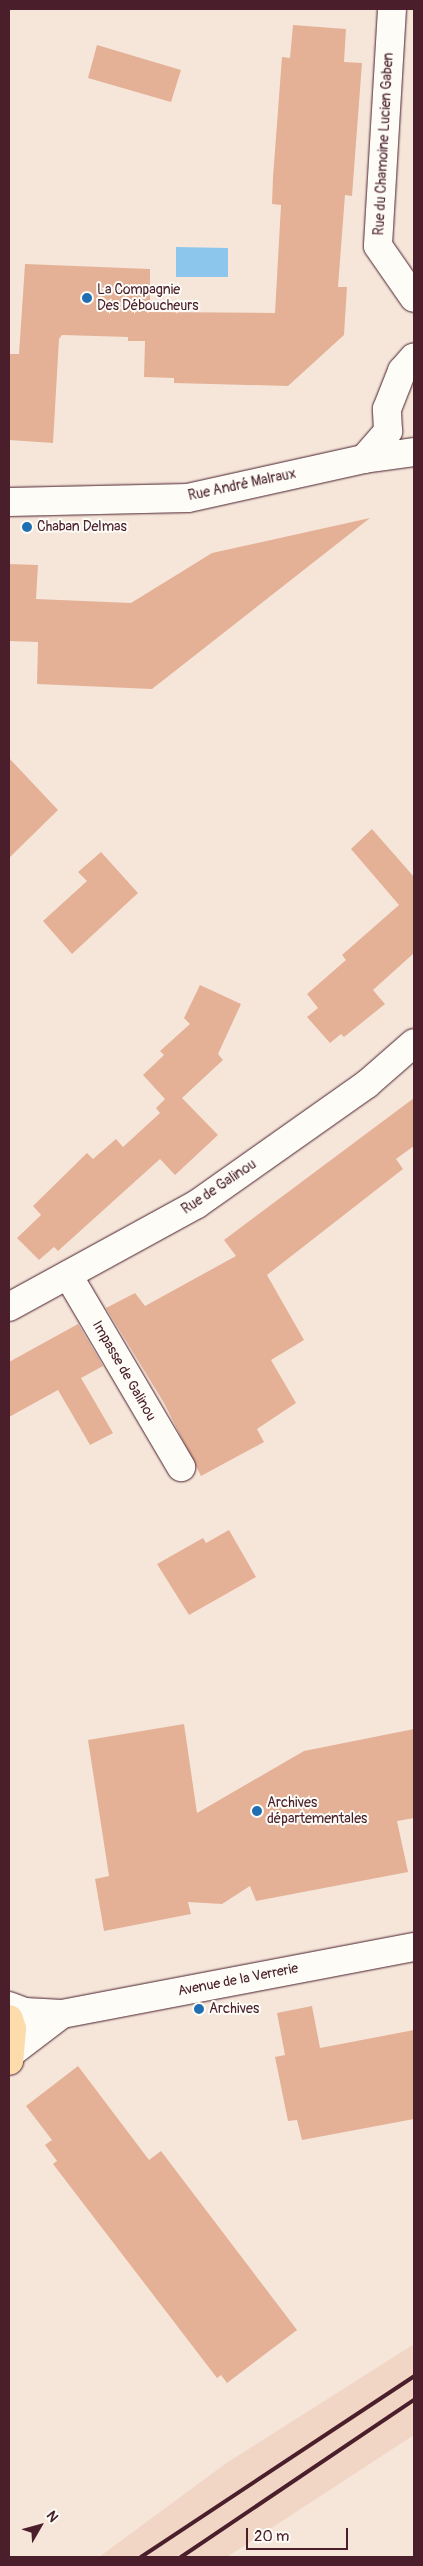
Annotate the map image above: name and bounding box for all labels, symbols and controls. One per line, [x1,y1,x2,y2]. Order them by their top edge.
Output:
street label: Rue du Chamoine Lucien Gaben [371,52,397,236]
place label: La Compagnie Des Déboucheurs [97,282,199,314]
marker: La Compagnie Des Déboucheurs [81,292,93,304]
street label: Rue André Malraux [187,465,297,505]
place label: Chaban Delmas [37,519,127,535]
marker: Chaban Delmas [21,521,33,533]
street label: Rue de Galinou [179,1156,259,1218]
street label: Impasse de Galinou [88,1318,160,1424]
place label: Archives départementales [267,1795,367,1828]
marker: Archives départementales [251,1805,263,1817]
street label: Avenue de la Verrerie [176,1960,300,2000]
place label: Archives [209,2001,259,2017]
marker: Archives [193,2003,205,2015]
north arrow [15,2501,65,2551]
text: N [43,2507,62,2525]
scale bar [248,2518,350,2550]
text: 20 m [254,2527,289,2546]

